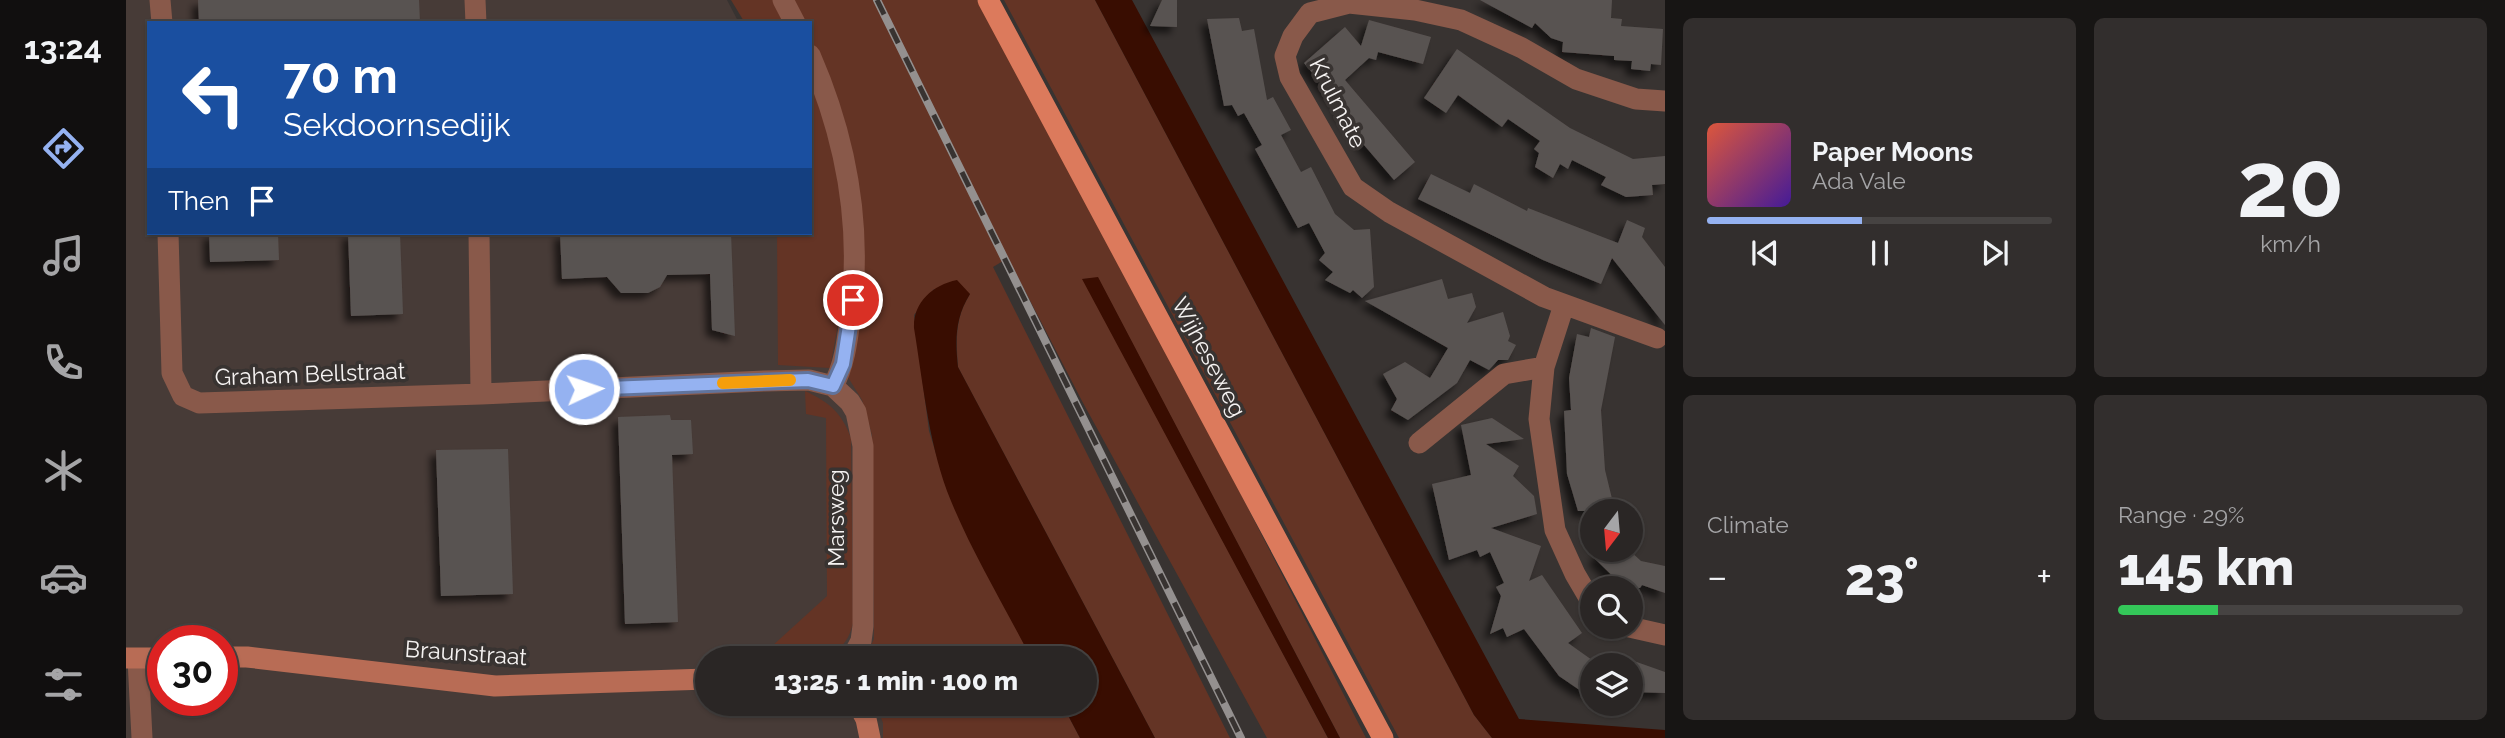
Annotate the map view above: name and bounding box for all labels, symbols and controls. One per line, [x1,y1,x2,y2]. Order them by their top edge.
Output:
text: 13:24 [24,29,102,66]
text: 70 m [283,47,398,104]
icon: left [168,49,259,140]
street label: Krulmate [1304,53,1373,152]
text: Sekdoornsedijk [283,106,511,143]
icon: directions [39,124,88,173]
text: 20 [2237,131,2344,238]
text: Paper Moons [1812,137,1973,167]
text: Ada Vale [1812,167,1906,194]
icon: arrive [243,182,281,220]
text: Then [168,186,229,216]
text: km/h [2260,230,2321,257]
icon: music [39,231,88,280]
icon: previous [1746,234,1784,272]
icon: pause [1861,234,1899,272]
icon: next [1976,234,2014,272]
pin [823,270,883,330]
icon: arrive [834,281,872,319]
street label: Wijheseweg [1167,292,1252,421]
icon: phone [39,338,88,387]
position arrow [547,352,621,426]
street label: Graham Bellstraat [214,357,406,390]
icon: climate [39,446,88,495]
street label: Marsweg [822,469,849,567]
north arrow [1580,499,1643,562]
map controls [1580,499,1643,716]
text: Range · 29% [2118,501,2244,528]
text: Climate [1707,511,1789,538]
text: 145 km [2118,536,2294,597]
text: 23° [1845,546,1919,607]
icon: car [39,553,88,602]
text: − [1707,554,1727,599]
text: + [2036,554,2052,599]
button: search [1580,576,1643,639]
speed limit sign: 30 [147,625,238,716]
street label: Braunstraat [404,635,528,670]
button: layers [1580,653,1643,716]
icon: filters [39,660,88,709]
text: 13:25 · 1 min · 100 m [774,666,1018,696]

